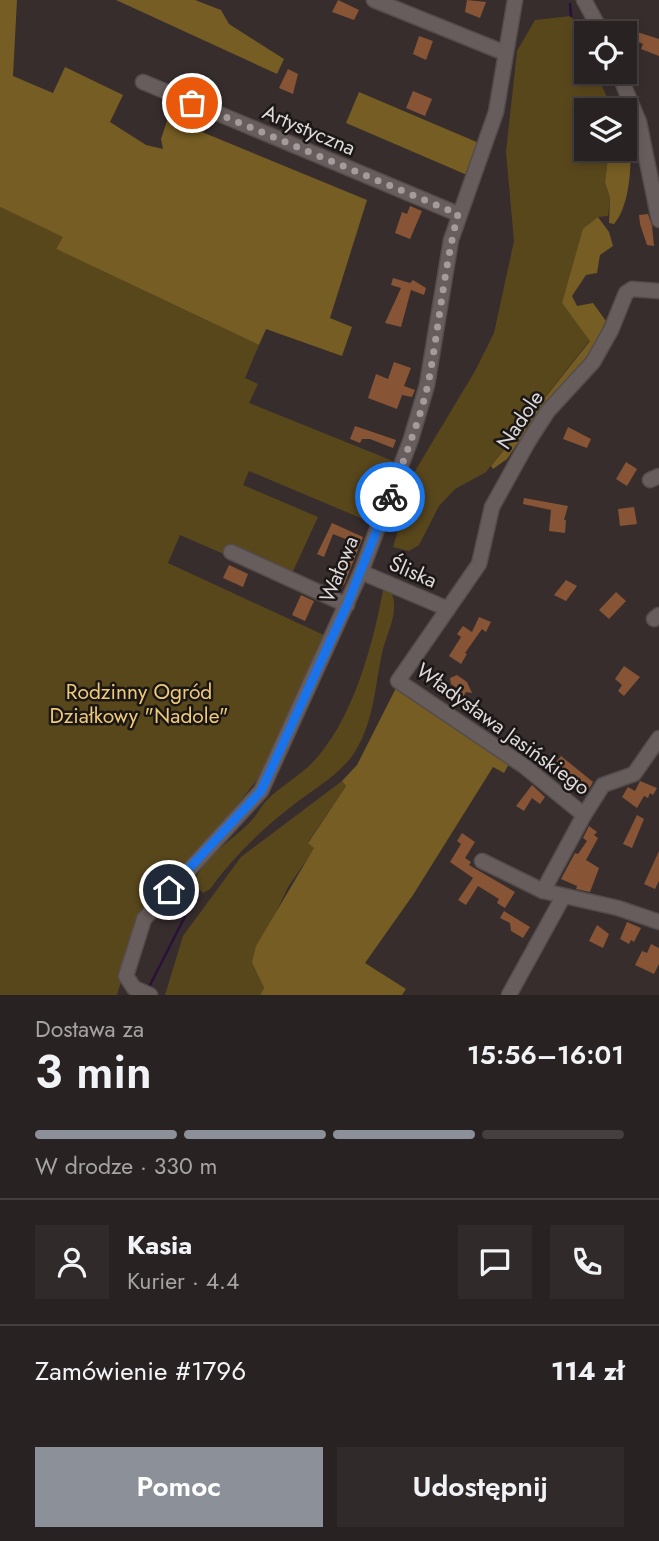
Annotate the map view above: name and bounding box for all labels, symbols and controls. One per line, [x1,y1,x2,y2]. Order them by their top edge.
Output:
map controls [574,21,637,161]
button: locate [574,21,637,84]
pin [162,73,222,133]
icon: bag [173,84,211,122]
street label: Artystyczna [258,97,360,163]
button: layers [574,98,637,161]
street label: Nadole [489,384,551,456]
courier [355,462,425,532]
icon: bike [371,478,409,516]
street label: Wałowa [312,531,366,607]
street label: Śliska [384,549,442,595]
street label: Władysława Jasińskiego [410,656,596,802]
park label: Rodzinny Ogród Działkowy "Nadole" [49,677,229,731]
pin [139,860,199,920]
icon: home [150,871,188,909]
text: Dostawa za [35,1012,144,1046]
text: 15:56–16:01 [467,1036,624,1074]
text: 3 min [35,1039,152,1105]
text: W drodze · 330 m [35,1149,218,1183]
button: person [35,1225,109,1299]
button: chat [458,1225,532,1299]
button: phone [550,1225,624,1299]
text: Kasia [127,1226,192,1264]
text: Kurier · 4.4 [127,1264,239,1298]
text: Zamówienie #1796 [35,1352,246,1390]
text: 114 zł [551,1352,624,1390]
button: Pomoc [35,1447,323,1527]
button: Udostępnij [337,1447,624,1527]

